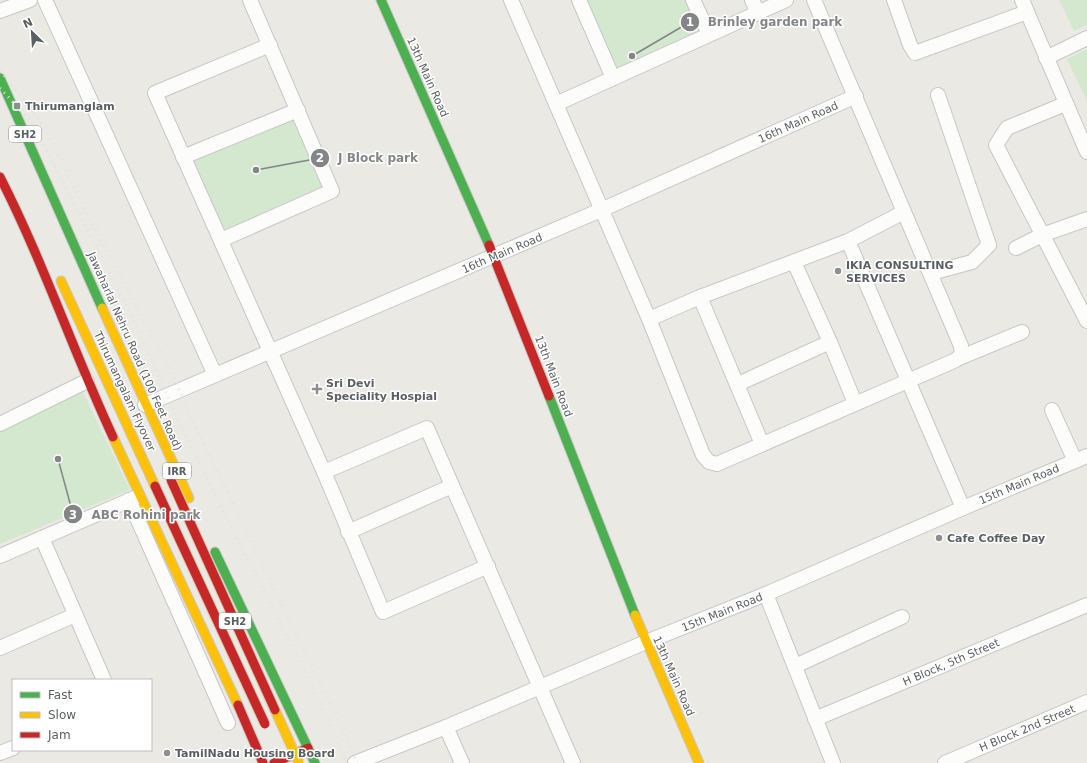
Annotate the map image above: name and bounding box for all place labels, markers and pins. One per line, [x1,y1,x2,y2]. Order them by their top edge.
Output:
callout: Brinley garden park [680,10,850,34]
place label: Thirumanglam [25,100,115,113]
marker: Thirumanglam [12,101,22,111]
callout: J Block park [310,146,426,170]
place label: IKIA CONSULTING SERVICES [846,259,954,285]
marker: IKIA CONSULTING SERVICES [833,266,843,276]
place label: Sri Devi Speciality Hospial [326,377,437,403]
marker: Sri Devi Speciality Hospial [311,383,323,395]
callout: ABC Rohini park [63,502,208,526]
place label: Cafe Coffee Day [947,532,1045,545]
marker: Cafe Coffee Day [934,533,944,543]
place label: TamilNadu Housing Board [175,747,335,760]
marker: TamilNadu Housing Board [162,748,172,758]

